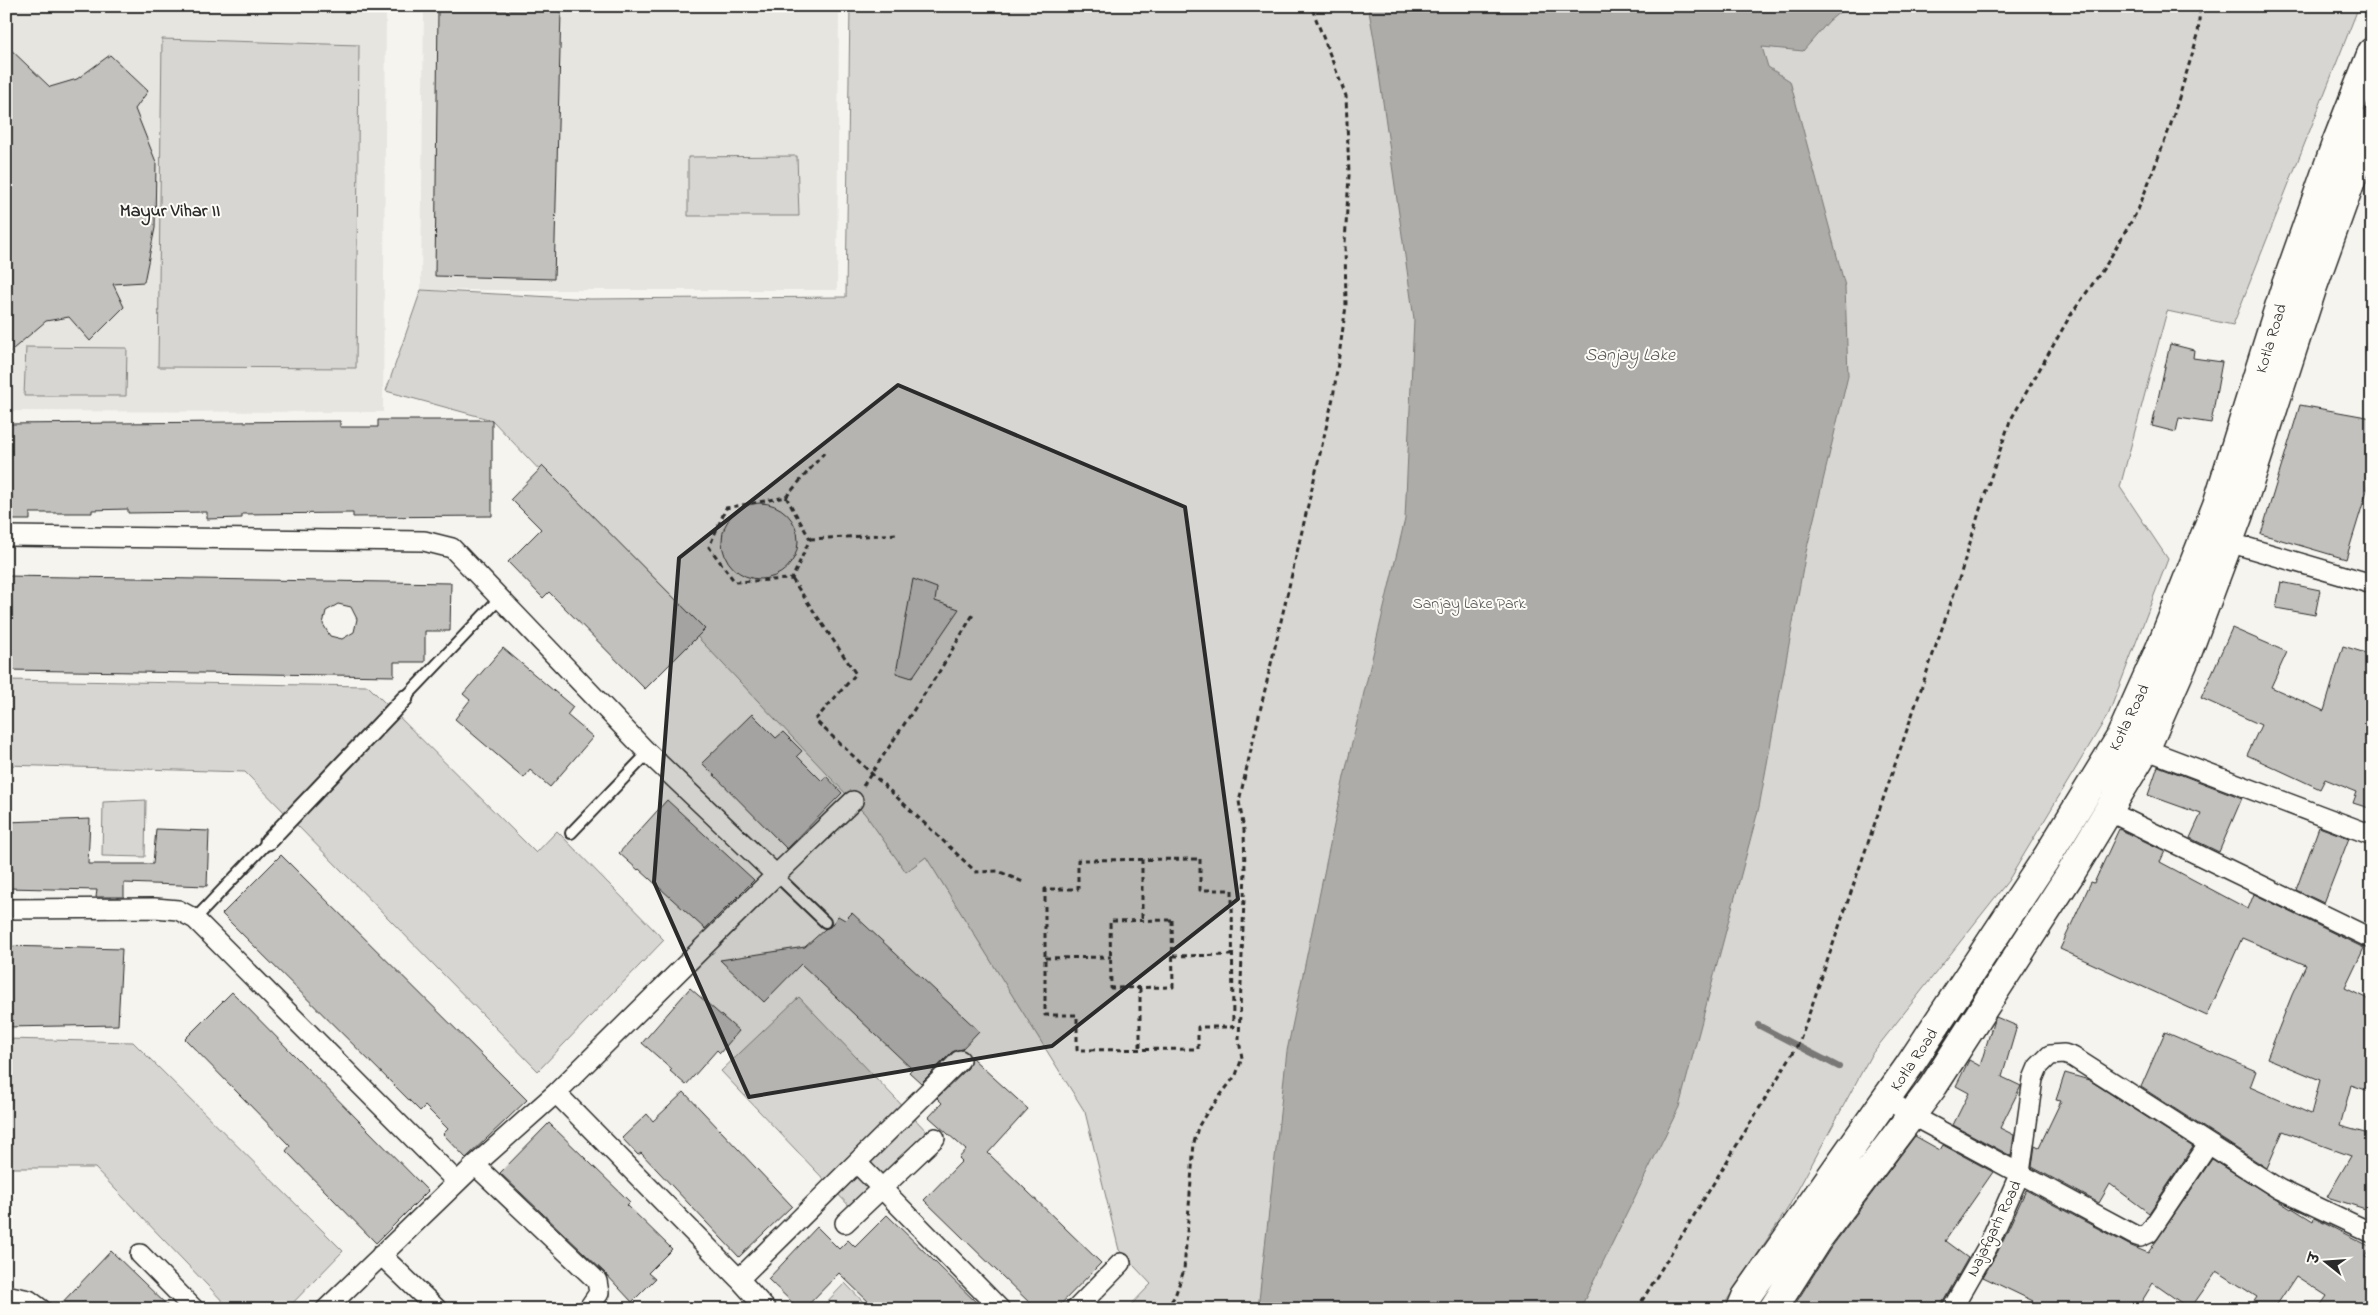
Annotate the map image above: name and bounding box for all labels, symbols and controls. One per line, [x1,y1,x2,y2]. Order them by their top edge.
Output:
district label: Mayur Vihar II [120,199,220,226]
street label: Kotla Road [2250,301,2294,376]
water label: Sanjay Lake [1585,343,1676,369]
park label: Sanjay Lake Park [1412,592,1527,616]
street label: Kotla Road [2103,680,2156,755]
street label: Kotla Road [1885,1024,1945,1097]
street label: Najafgarh Road [1961,1177,2028,1281]
north arrow [2300,1238,2350,1288]
text: उ [2303,1250,2327,1268]

